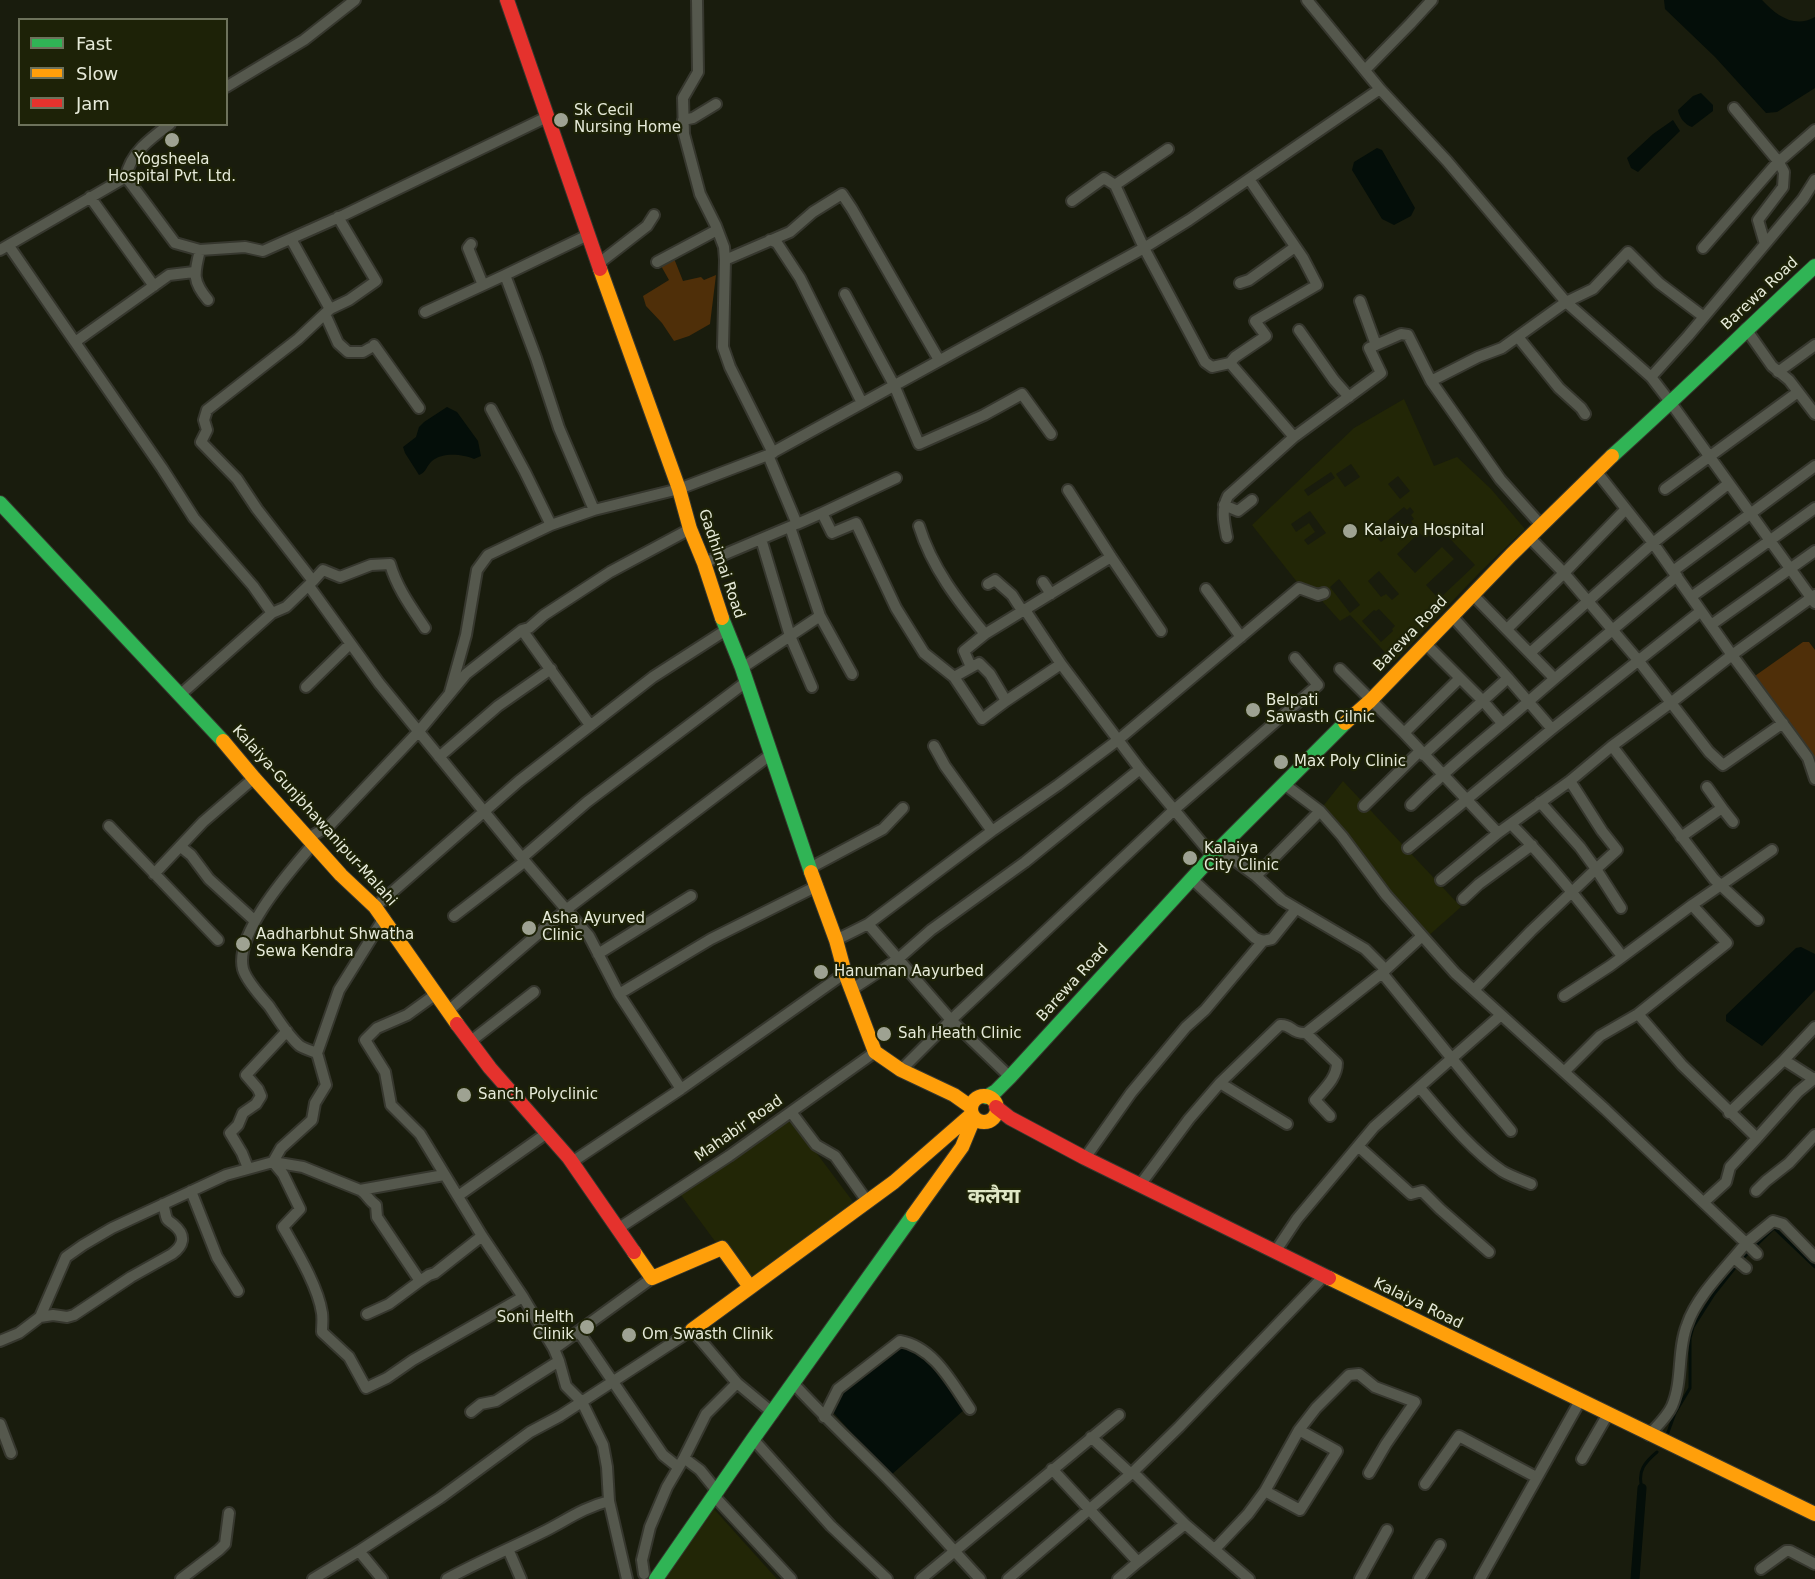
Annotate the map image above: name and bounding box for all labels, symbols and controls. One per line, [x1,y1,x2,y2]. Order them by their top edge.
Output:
legend [18,18,228,126]
text: Fast [76,33,112,54]
text: Slow [76,63,118,84]
text: Jam [76,93,110,114]
place label: Sk Cecil Nursing Home [574,102,681,137]
marker: Sk Cecil Nursing Home [552,111,570,129]
marker: Yogsheela Hospital Pvt. Ltd. [163,131,181,149]
place label: Yogsheela Hospital Pvt. Ltd. [108,151,236,186]
street label: Barewa Road [1718,254,1802,334]
street label: Gadhimai Road [694,507,748,621]
marker: Kalaiya Hospital [1341,522,1359,540]
place label: Kalaiya Hospital [1364,522,1484,540]
street label: Barewa Road [1370,592,1452,676]
place label: Belpati Sawasth Cilnic [1266,692,1375,727]
marker: Belpati Sawasth Cilnic [1244,701,1262,719]
street label: Kalaiya-Gunjbhawanipur-Malahi [228,722,400,910]
marker: Max Poly Clinic [1272,753,1290,771]
place label: Max Poly Clinic [1294,753,1406,771]
place label: Kalaiya City Clinic [1204,840,1279,875]
marker: Kalaiya City Clinic [1181,849,1199,867]
place label: Asha Ayurved Clinic [542,910,645,945]
marker: Asha Ayurved Clinic [520,919,538,937]
place label: Aadharbhut Shwatha Sewa Kendra [256,926,414,961]
marker: Aadharbhut Shwatha Sewa Kendra [234,935,252,953]
street label: Barewa Road [1033,940,1113,1026]
marker: Hanuman Aayurbed [812,963,830,981]
place label: Hanuman Aayurbed [834,963,984,981]
marker: Sah Heath Clinic [875,1025,893,1043]
place label: Sah Heath Clinic [898,1025,1022,1043]
marker: Sanch Polyclinic [455,1086,473,1104]
place label: Sanch Polyclinic [478,1086,598,1104]
street label: Mahabir Road [692,1092,786,1166]
district label: कलैया [968,1185,1020,1211]
street label: Kalaiya Road [1371,1275,1465,1333]
place label: Soni Helth Clinik [497,1309,574,1344]
marker: Soni Helth Clinik [578,1318,596,1336]
marker: Om Swasth Clinik [620,1326,638,1344]
place label: Om Swasth Clinik [642,1326,773,1344]

